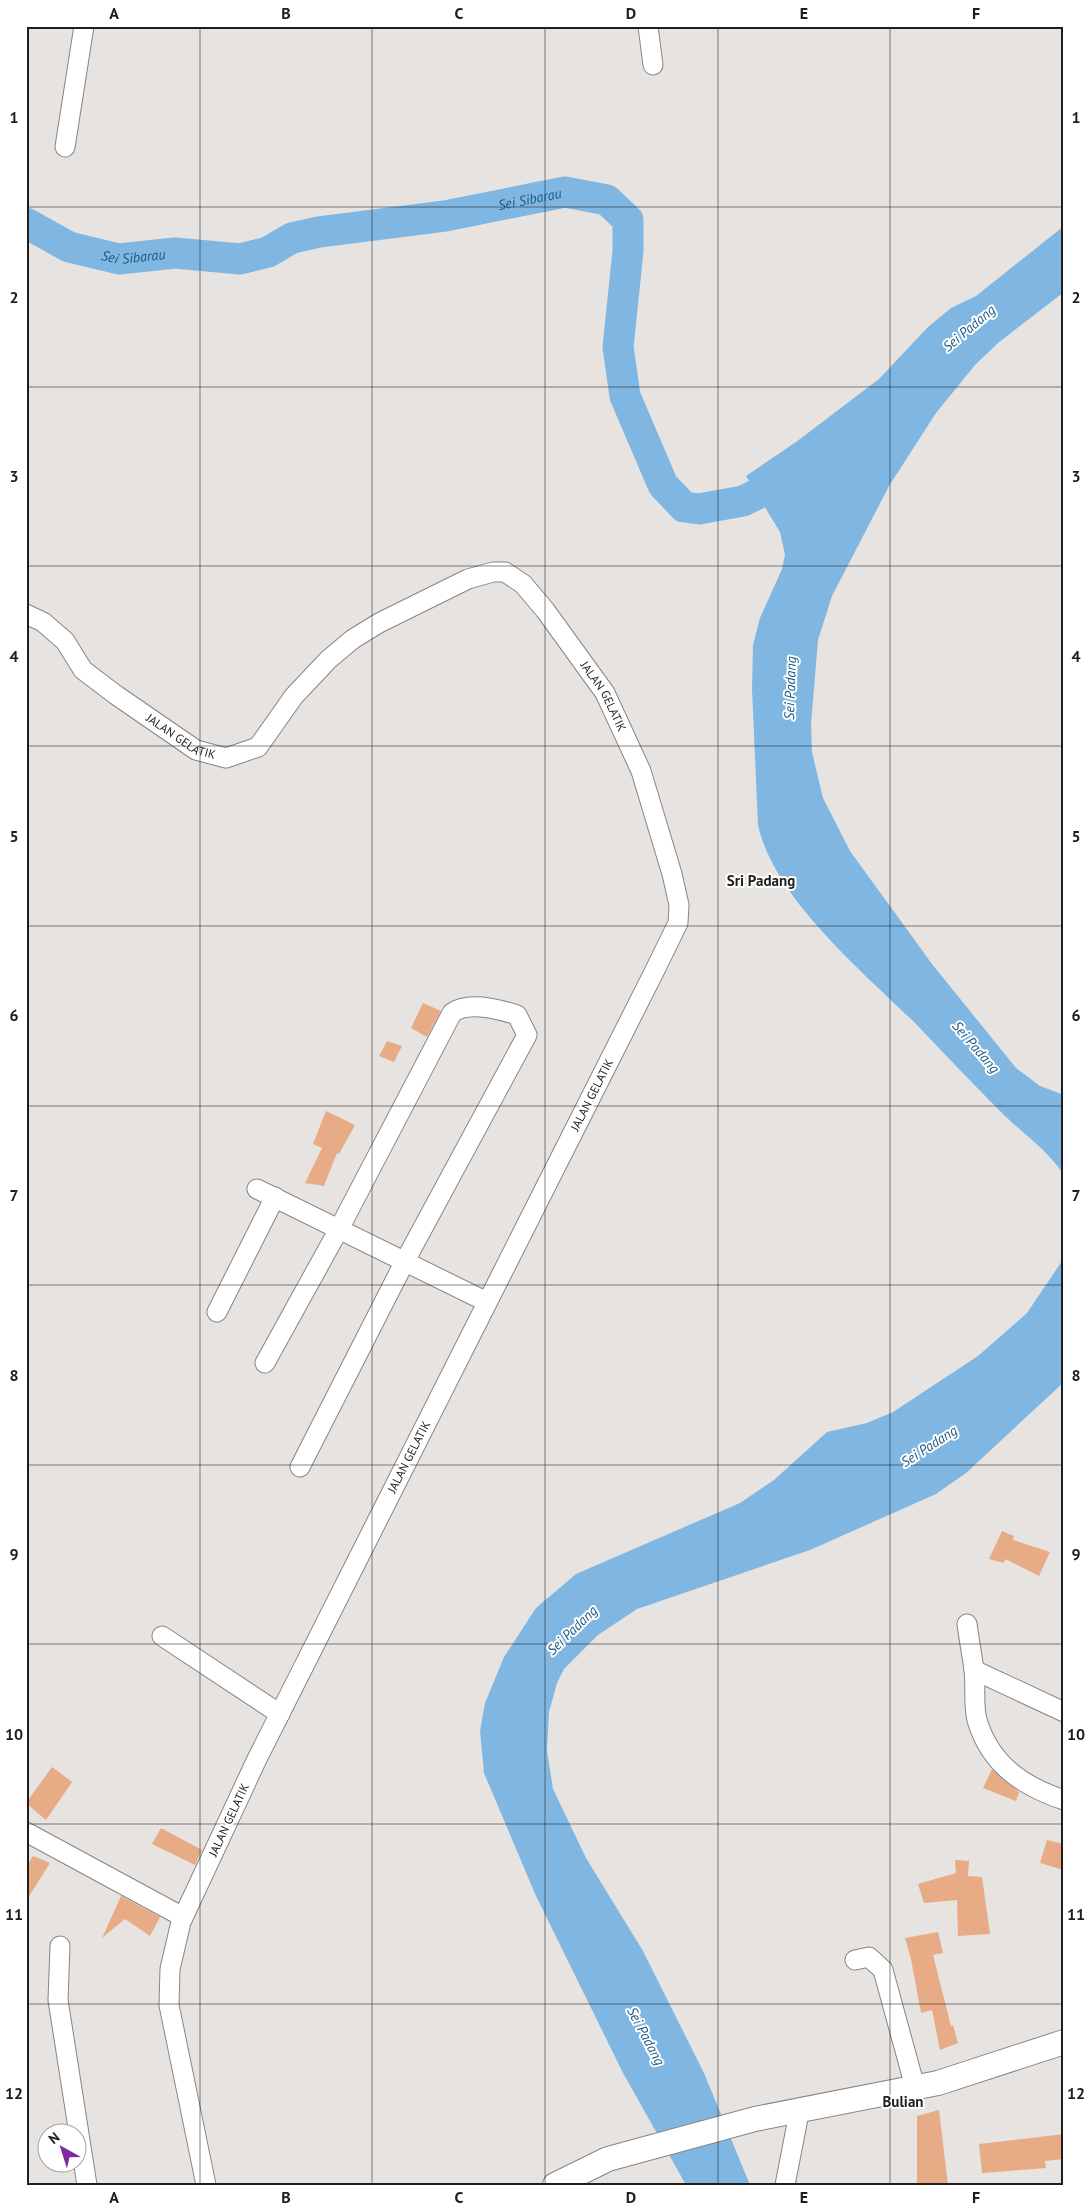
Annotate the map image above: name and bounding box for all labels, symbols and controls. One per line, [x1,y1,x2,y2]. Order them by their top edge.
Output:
text: A [109,3,119,23]
text: B [281,3,291,23]
text: C [455,3,464,23]
text: D [626,3,636,23]
text: E [800,3,808,23]
text: F [972,3,980,23]
text: 1 [9,107,19,127]
text: 1 [1071,107,1081,127]
water label: Sei Sibarau [496,184,563,214]
water label: Sei Sibarau [100,245,166,268]
text: 2 [9,287,19,307]
text: 2 [1071,287,1081,307]
water label: Sei Padang [939,301,999,355]
text: 3 [9,466,19,486]
text: 3 [1071,466,1081,486]
text: 4 [9,646,19,666]
text: 4 [1071,646,1081,666]
water label: Sei Padang [780,656,800,720]
street label: JALAN GELATIK [577,657,630,734]
street label: JALAN GELATIK [143,709,217,762]
text: 5 [9,826,19,846]
text: 5 [1071,826,1081,846]
district label: Sri Padang [727,871,795,890]
text: 6 [9,1005,19,1025]
text: 6 [1071,1005,1081,1025]
water label: Sei Padang [948,1017,1004,1077]
street label: JALAN GELATIK [567,1056,616,1134]
text: 7 [9,1185,19,1205]
text: 7 [1071,1185,1081,1205]
text: 8 [9,1365,19,1385]
text: 8 [1071,1365,1081,1385]
street label: JALAN GELATIK [384,1418,433,1496]
water label: Sei Padang [897,1421,961,1471]
text: 9 [9,1544,19,1564]
text: 9 [1071,1544,1081,1564]
water label: Sei Padang [543,1601,601,1659]
text: 10 [5,1724,23,1744]
text: 10 [1067,1724,1085,1744]
street label: JALAN GELATIK [205,1781,252,1860]
text: 11 [5,1904,23,1924]
text: 11 [1067,1904,1085,1924]
water label: Sei Padang [623,2004,669,2068]
text: 12 [5,2083,23,2103]
text: 12 [1067,2083,1085,2103]
district label: Bulian [883,2092,924,2111]
north arrow [38,2124,88,2174]
text: N [45,2128,63,2148]
text: A [109,2187,119,2207]
text: B [281,2187,291,2207]
text: C [455,2187,464,2207]
text: D [626,2187,636,2207]
text: E [800,2187,808,2207]
text: F [972,2187,980,2207]

